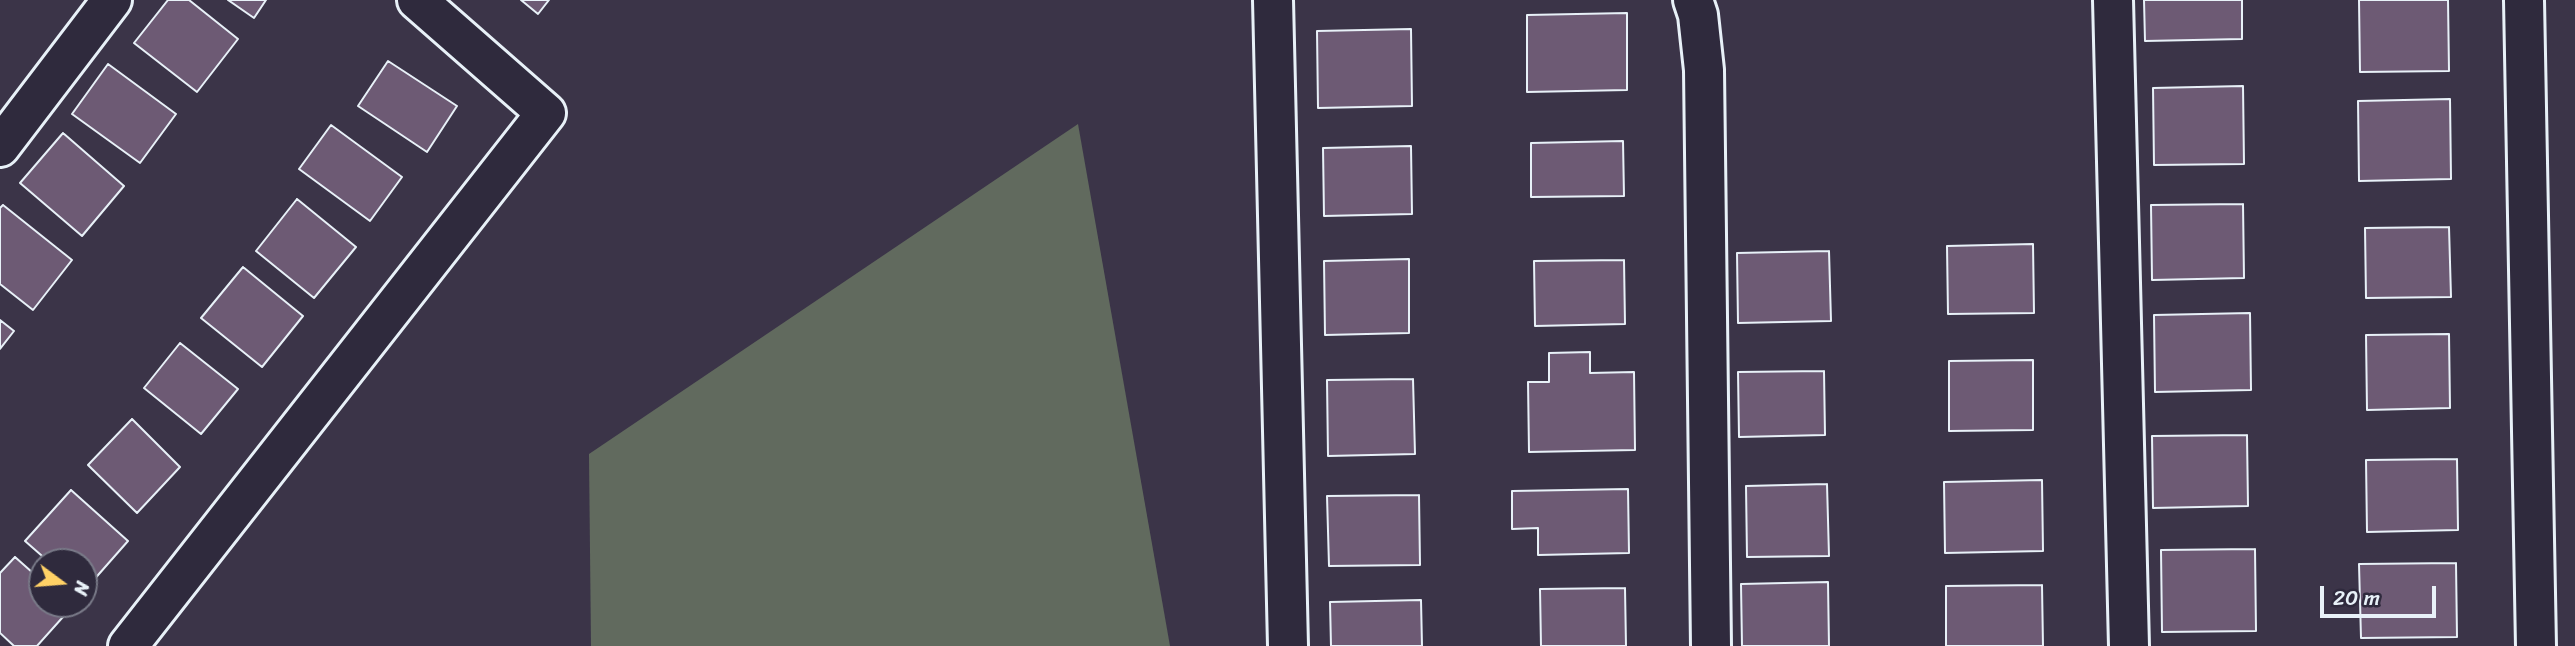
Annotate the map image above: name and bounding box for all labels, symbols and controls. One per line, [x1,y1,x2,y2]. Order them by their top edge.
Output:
north arrow [28,548,98,618]
scale bar [2323,572,2438,616]
text: N [64,577,99,599]
text: 20 m [2333,579,2380,617]

